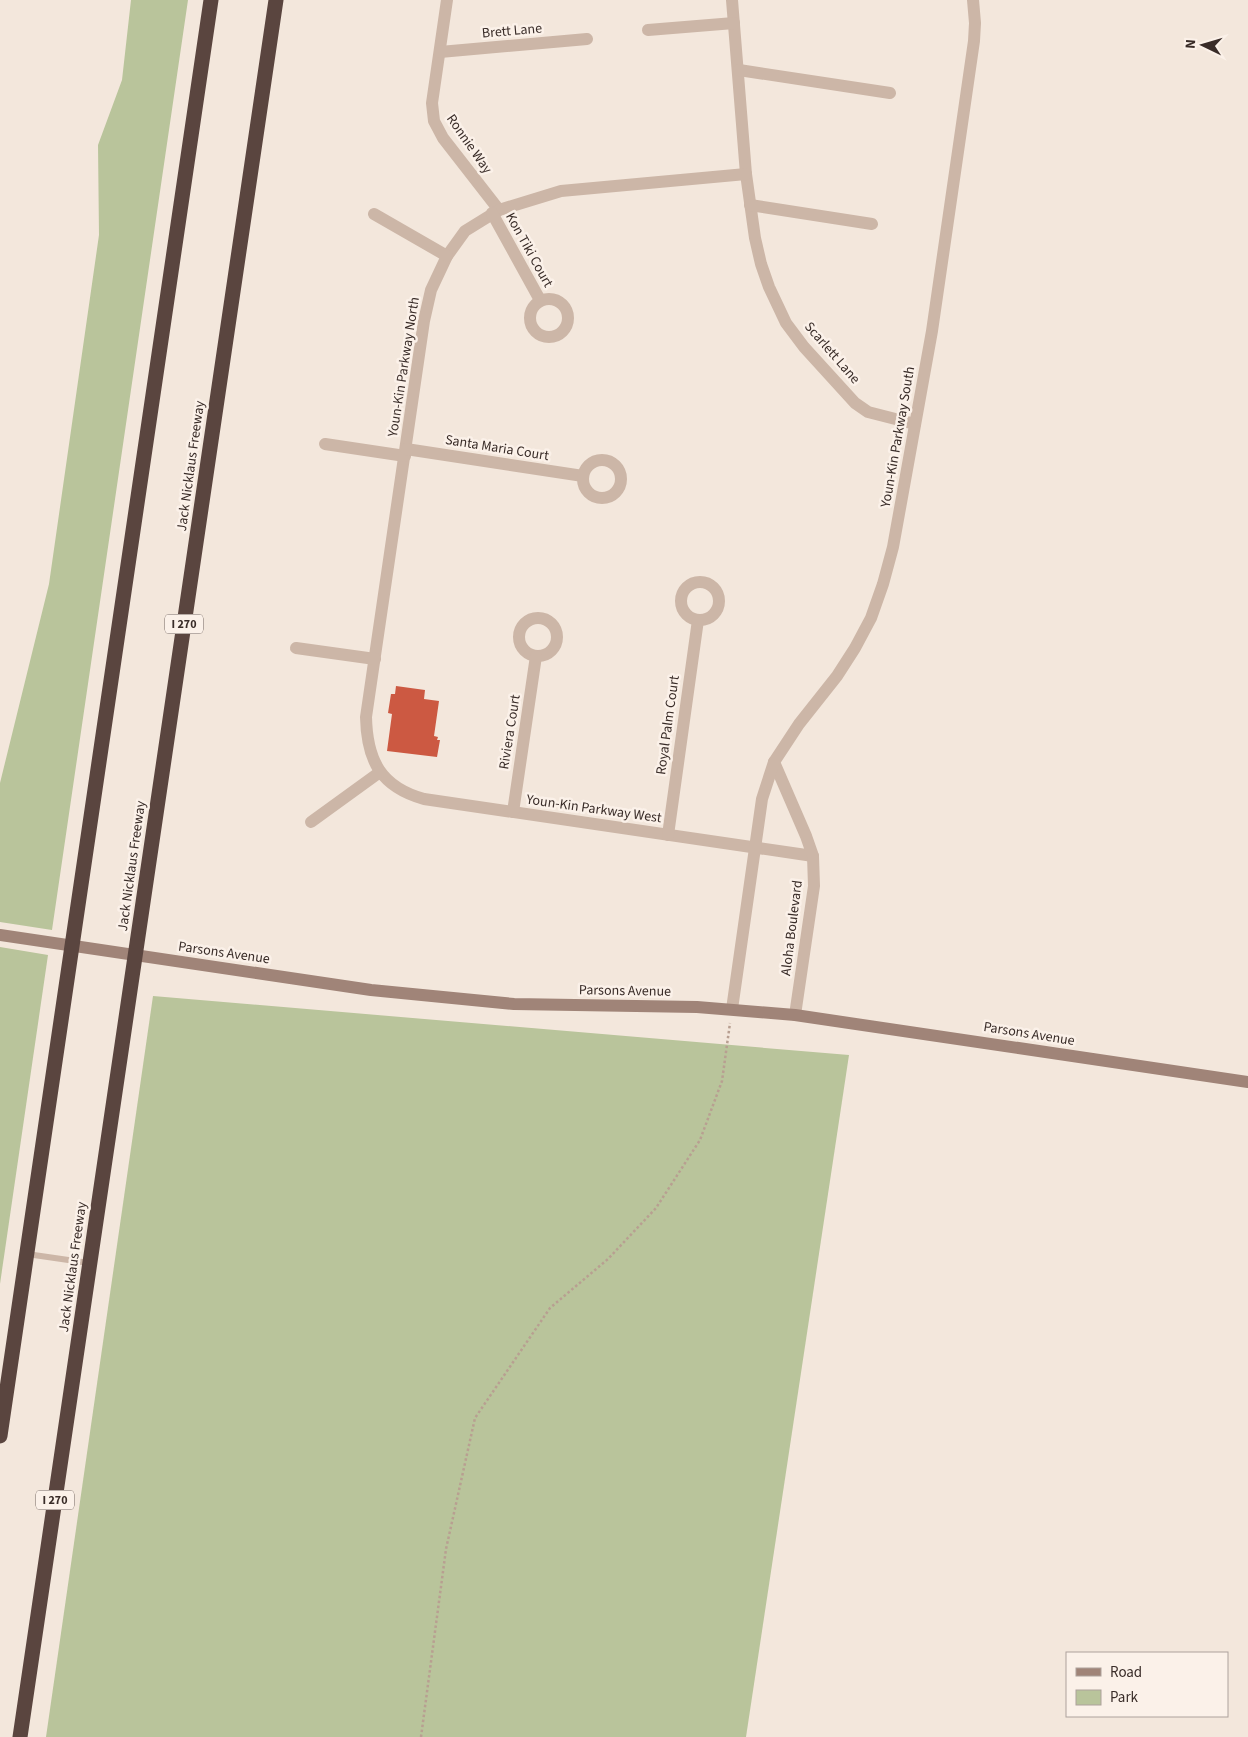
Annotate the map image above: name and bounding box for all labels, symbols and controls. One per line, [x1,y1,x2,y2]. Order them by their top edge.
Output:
street label: Brett Lane [481,18,543,44]
north arrow [1178,20,1228,70]
text: N [1181,38,1201,49]
street label: Ronnie Way [441,110,497,178]
street label: Kon Tiki Court [500,209,558,291]
street label: Youn-Kin Parkway North [383,295,425,440]
street label: Scarlett Lane [799,318,865,388]
street label: Youn-Kin Parkway South [876,365,920,510]
street label: Jack Nicklaus Freeway [172,399,210,532]
street label: Santa Maria Court [444,430,551,466]
road number: I 270 [165,614,203,634]
street label: Royal Palm Court [651,674,685,776]
street label: Riviera Court [494,693,526,771]
street label: Youn-Kin Parkway West [524,789,663,828]
street label: Jack Nicklaus Freeway [113,799,151,932]
street label: Aloha Boulevard [776,879,808,977]
street label: Parsons Avenue [177,937,271,969]
street label: Parsons Avenue [579,980,671,1002]
street label: Parsons Avenue [982,1017,1076,1051]
street label: Jack Nicklaus Freeway [54,1200,92,1333]
road number: I 270 [36,1490,74,1510]
legend [1066,1652,1228,1717]
text: Road [1110,1662,1142,1683]
text: Park [1110,1687,1139,1708]

